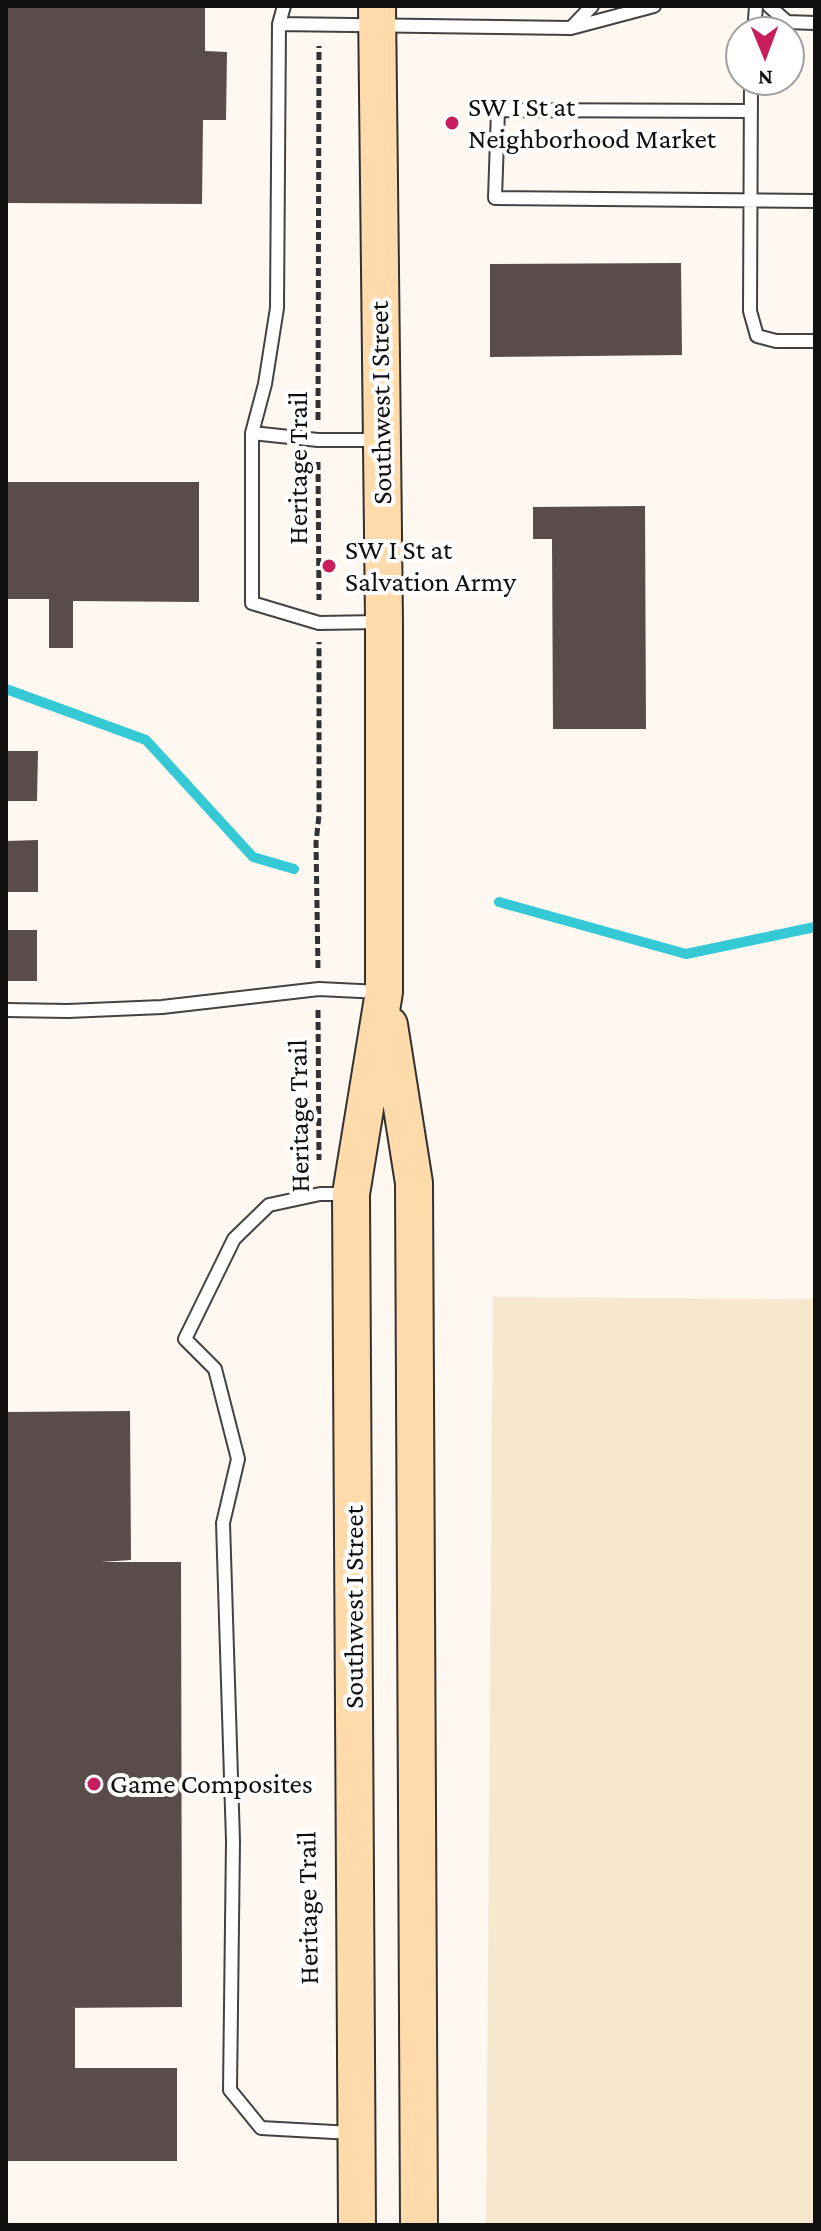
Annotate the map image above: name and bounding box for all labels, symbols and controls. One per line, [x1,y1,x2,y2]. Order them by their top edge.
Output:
north arrow [725,16,805,96]
text: N [758,66,773,91]
place label: SW I St at Neighborhood Market [468,90,716,156]
marker: SW I St at Neighborhood Market [443,114,461,132]
street label: Southwest I Street [362,301,400,505]
street label: Heritage Trail [281,391,315,545]
place label: SW I St at Salvation Army [345,533,516,599]
marker: SW I St at Salvation Army [320,557,338,575]
street label: Heritage Trail [281,1039,317,1193]
street label: Southwest I Street [337,1505,371,1709]
place label: Game Composites [110,1767,313,1801]
marker: Game Composites [85,1775,103,1793]
street label: Heritage Trail [290,1831,326,1985]

